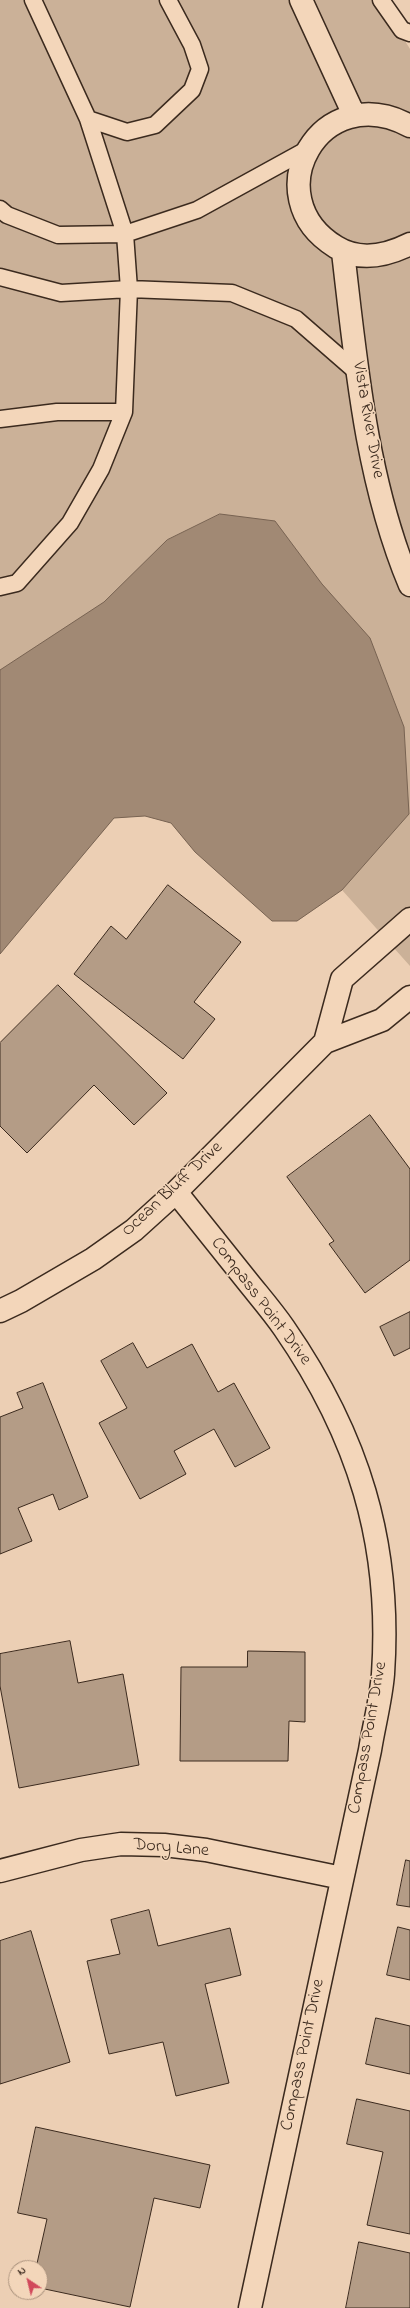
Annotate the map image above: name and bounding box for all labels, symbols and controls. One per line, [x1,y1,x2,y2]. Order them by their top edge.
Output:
street label: Vista River Drive [346,360,388,480]
street label: Ocean Bluff Drive [118,1138,228,1242]
street label: Compass Point Drive [205,1234,315,1370]
street label: Compass Point Drive [345,1660,393,1816]
street label: Dory Lane [132,1835,210,1863]
street label: Compass Point Drive [277,1977,331,2133]
north arrow [8,2260,48,2300]
text: N [14,2262,29,2280]

